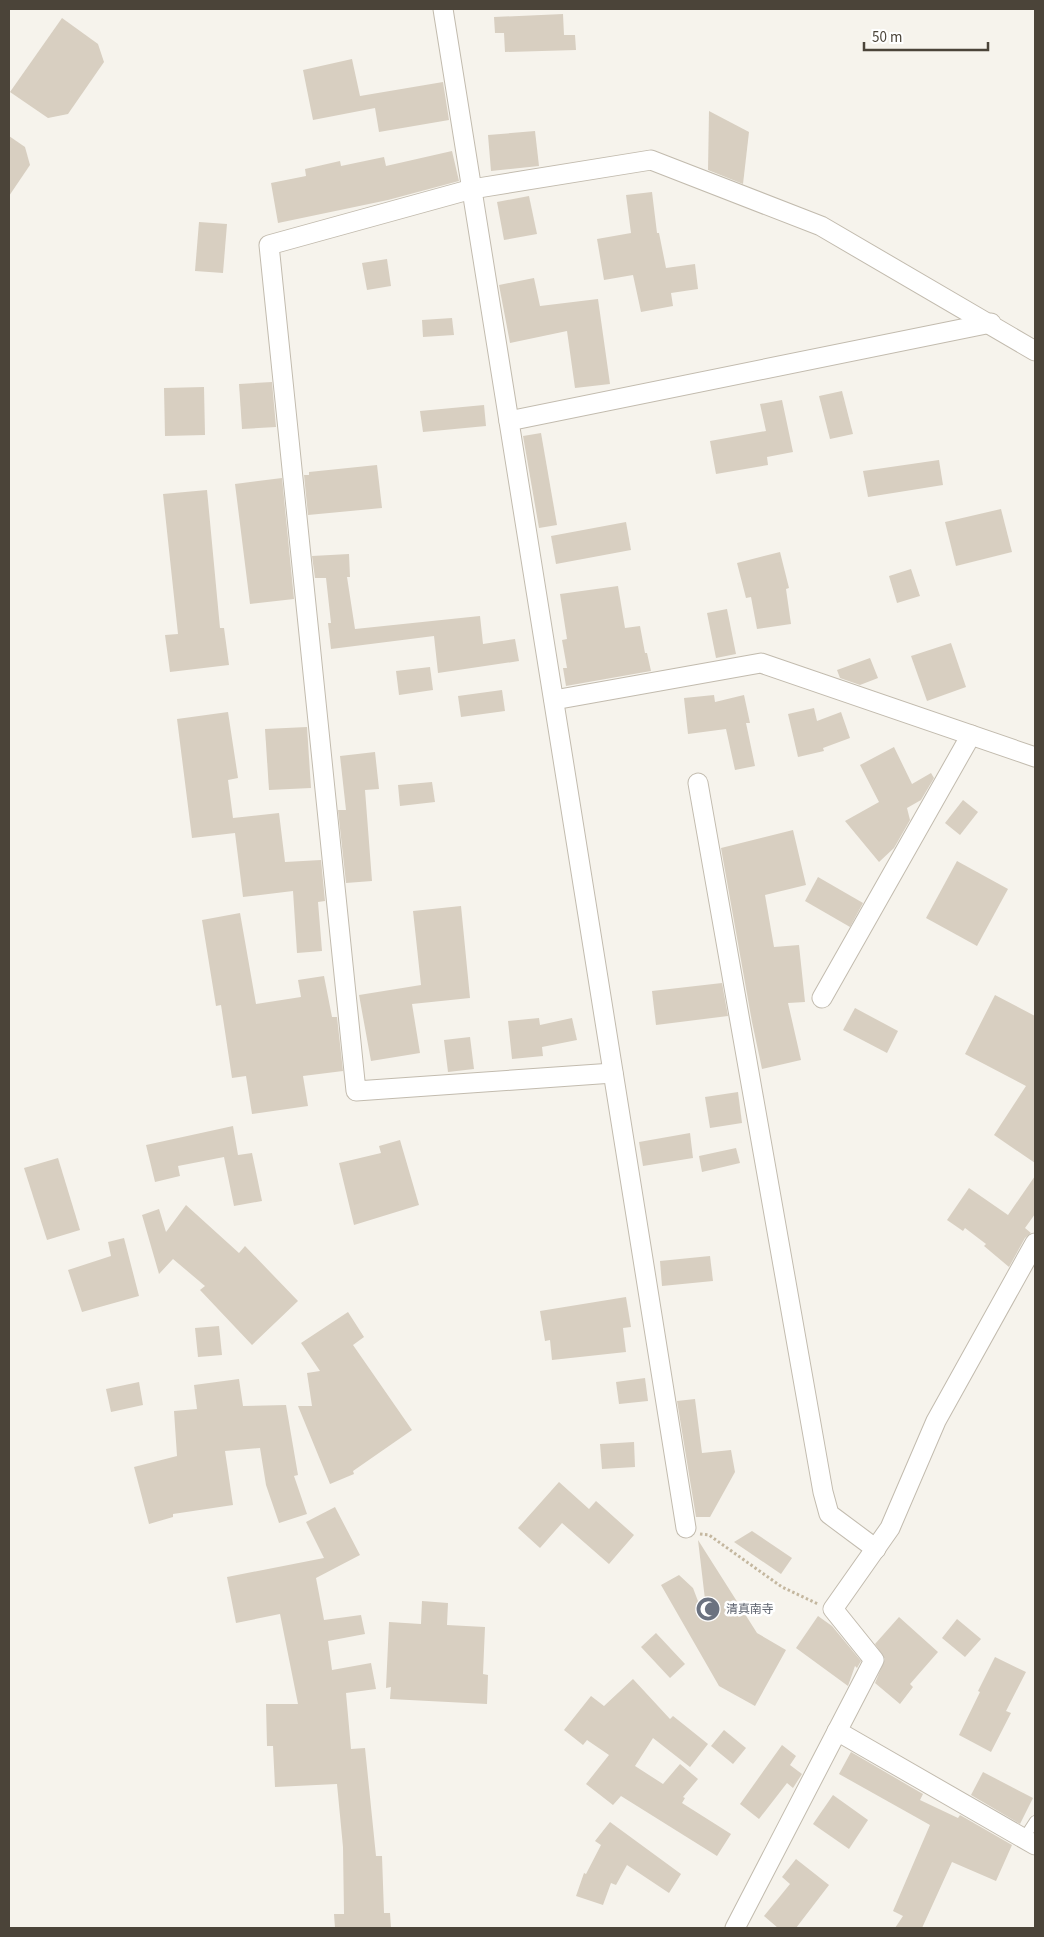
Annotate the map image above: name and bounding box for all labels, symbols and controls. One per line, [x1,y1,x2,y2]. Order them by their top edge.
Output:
scale bar [864,20,988,52]
text: 50 m [872,27,902,48]
mosque icon: 清真南寺 [695,1596,721,1622]
place label: 清真南寺 [726,1601,774,1618]

